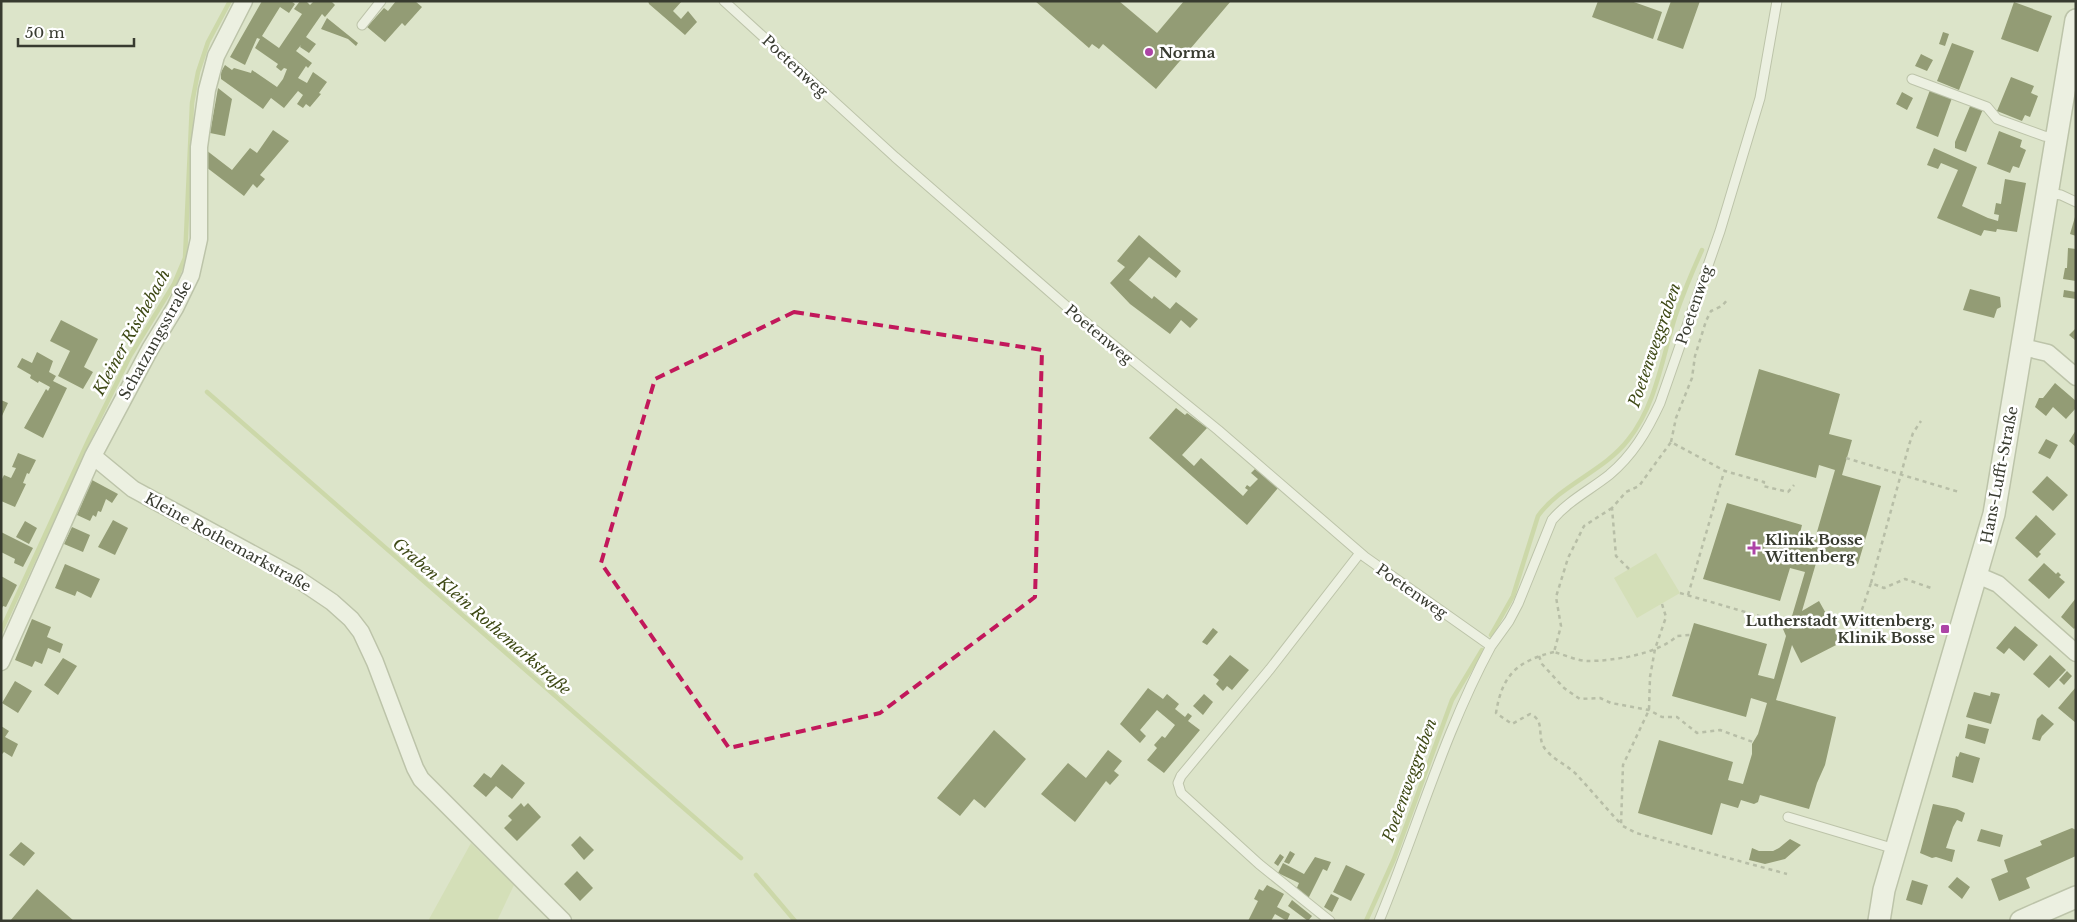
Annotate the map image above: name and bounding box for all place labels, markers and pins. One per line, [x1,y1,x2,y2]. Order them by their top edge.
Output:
place label: Norma [1159,43,1216,62]
marker: Norma [1143,46,1155,58]
place label: Klinik Bosse Wittenberg [1764,530,1863,566]
marker: Klinik Bosse Wittenberg [1747,541,1761,555]
place label: Lutherstadt Wittenberg, Klinik Bosse [1746,611,1935,647]
marker: Lutherstadt Wittenberg, Klinik Bosse [1939,623,1951,635]

